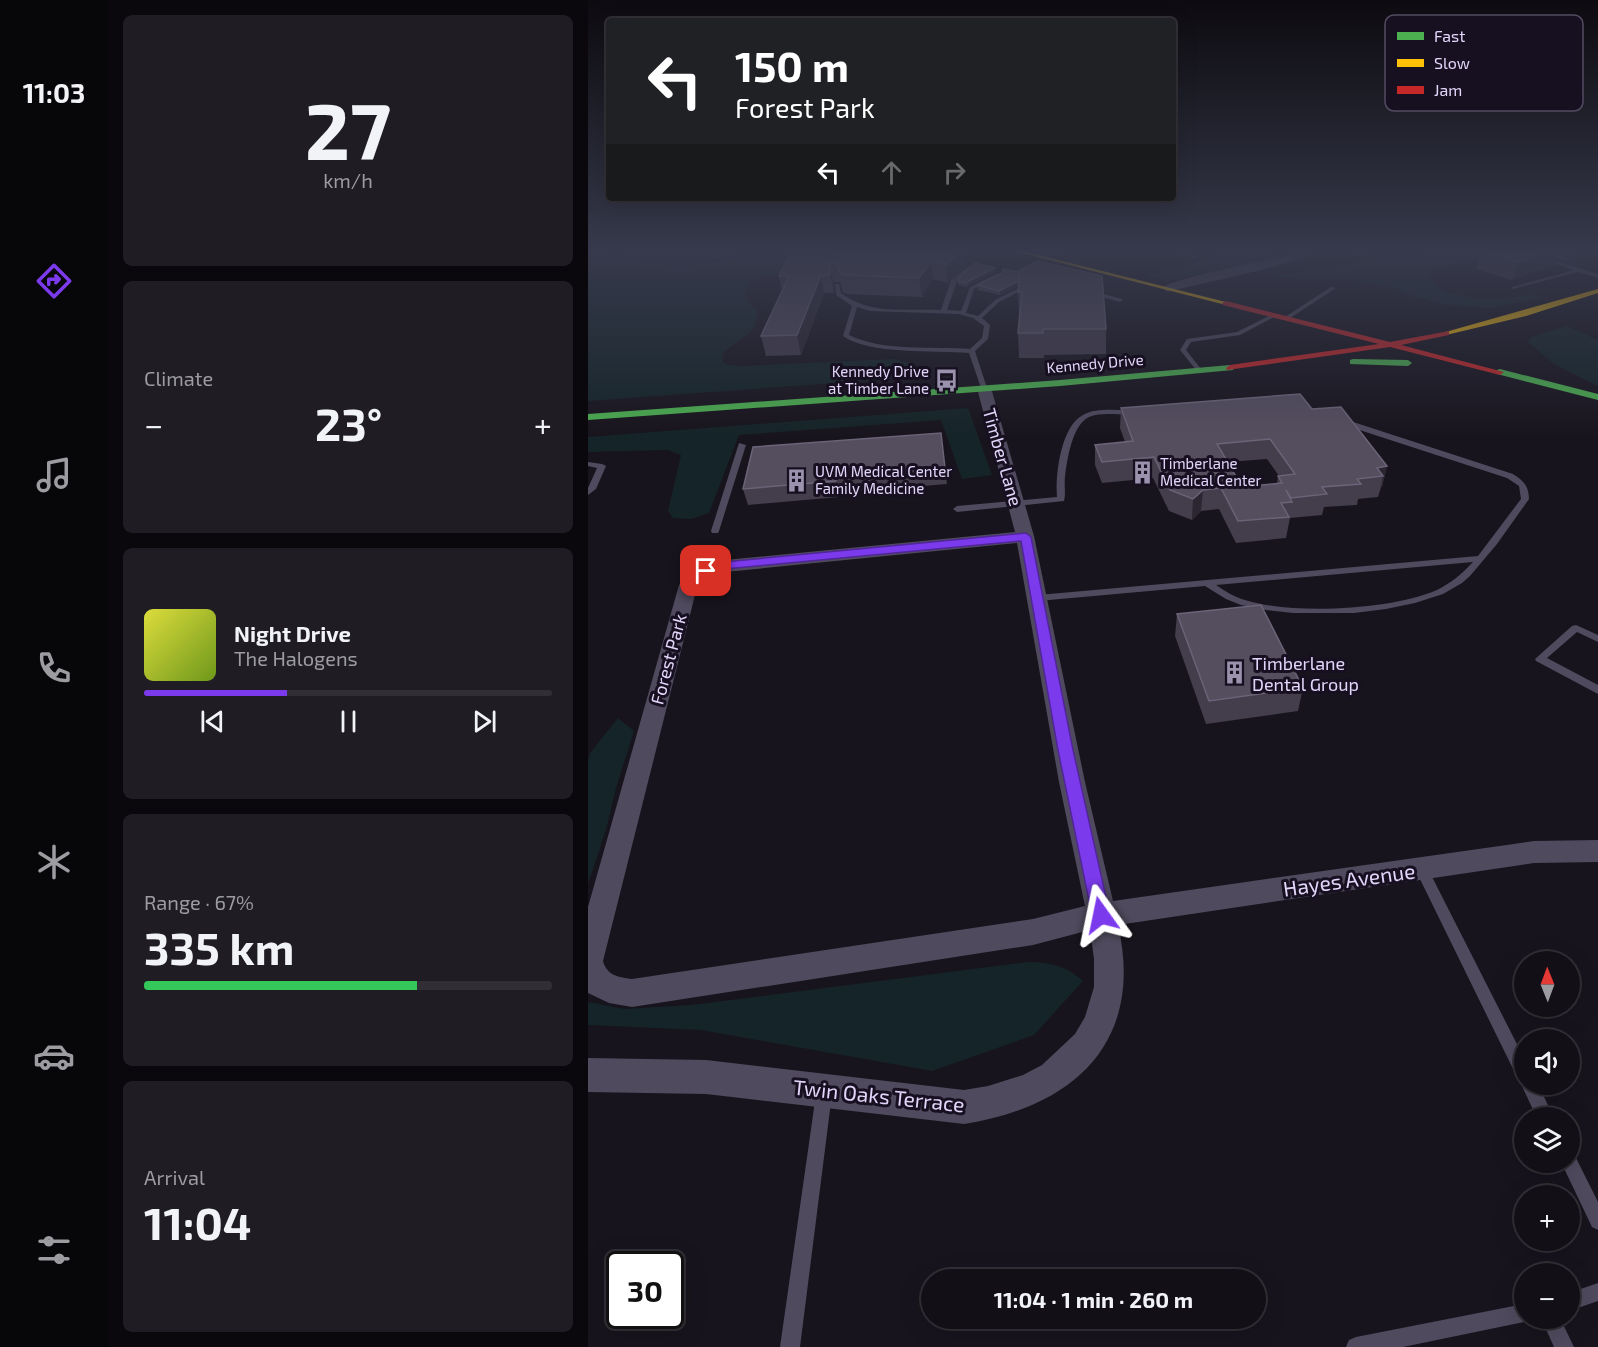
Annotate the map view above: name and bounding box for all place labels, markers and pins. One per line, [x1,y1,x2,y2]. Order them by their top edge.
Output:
place label: Kennedy Drive at Timber Lane [828,362,929,397]
bus stop icon: Kennedy Drive at Timber Lane [934,367,960,393]
place label: Timberlane Medical Center [1160,454,1262,489]
building icon: Timberlane Medical Center [1129,459,1155,485]
place label: UVM Medical Center Family Medicine [815,462,952,497]
building icon: UVM Medical Center Family Medicine [784,467,810,493]
pin [680,545,731,596]
place label: Timberlane Dental Group [1252,652,1359,695]
building icon: Timberlane Dental Group [1221,660,1247,686]

